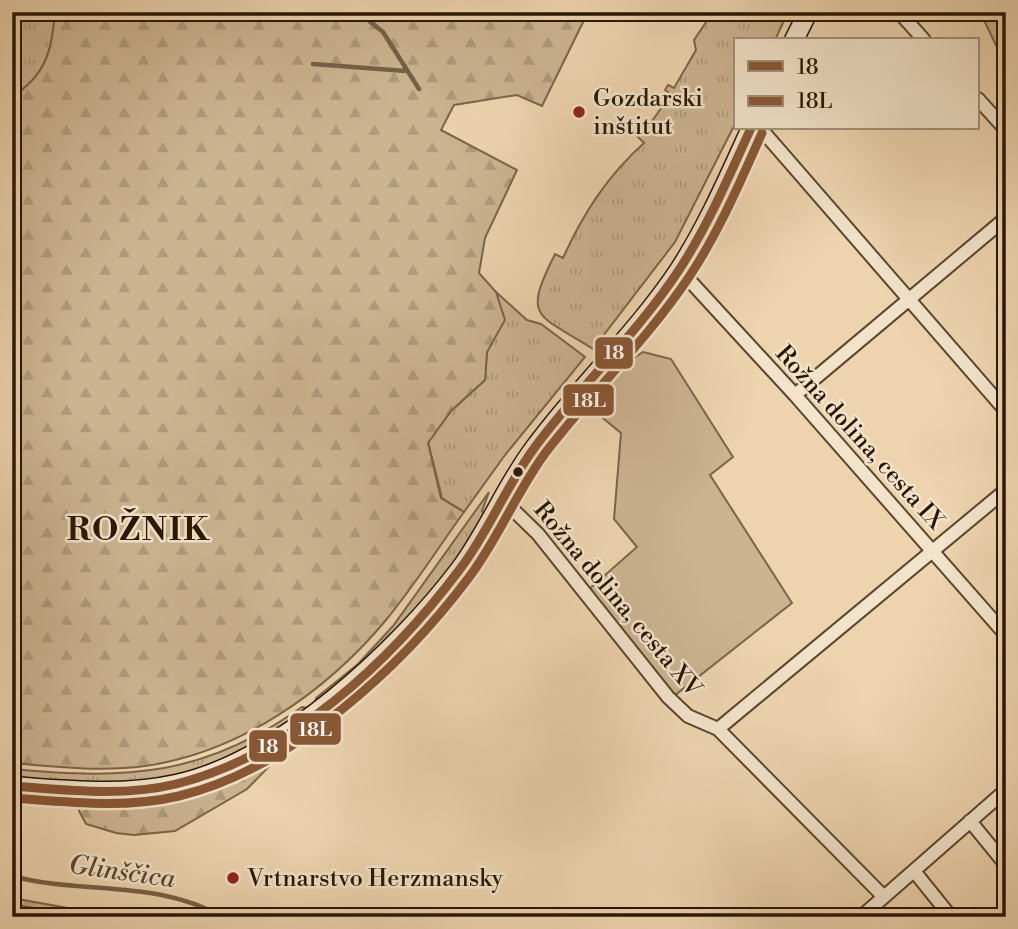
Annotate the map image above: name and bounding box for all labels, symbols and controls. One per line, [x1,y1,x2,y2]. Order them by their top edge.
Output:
legend [734,38,979,130]
text: 18 [797,55,819,81]
place label: Gozdarski inštitut [593,84,703,142]
text: 18L [797,89,833,115]
marker: Gozdarski inštitut [571,104,587,120]
line badge: 18 [594,336,634,370]
street label: Rožna dolina, cesta IX [768,339,951,537]
text: 18 [604,341,624,365]
line badge: 18L [562,383,615,417]
text: 18L [572,389,606,413]
unlabelled marker [511,465,525,479]
street label: Rožna dolina, cesta XV [527,496,708,704]
district label: ROŽNIK [67,508,211,550]
line badge: 18L [289,712,342,746]
text: 18L [298,718,332,742]
line badge: 18 [248,729,288,763]
text: 18 [258,735,278,759]
water label: Glinščica [67,849,178,895]
place label: Vrtnarstvo Herzmansky [246,864,504,894]
marker: Vrtnarstvo Herzmansky [225,870,241,886]

